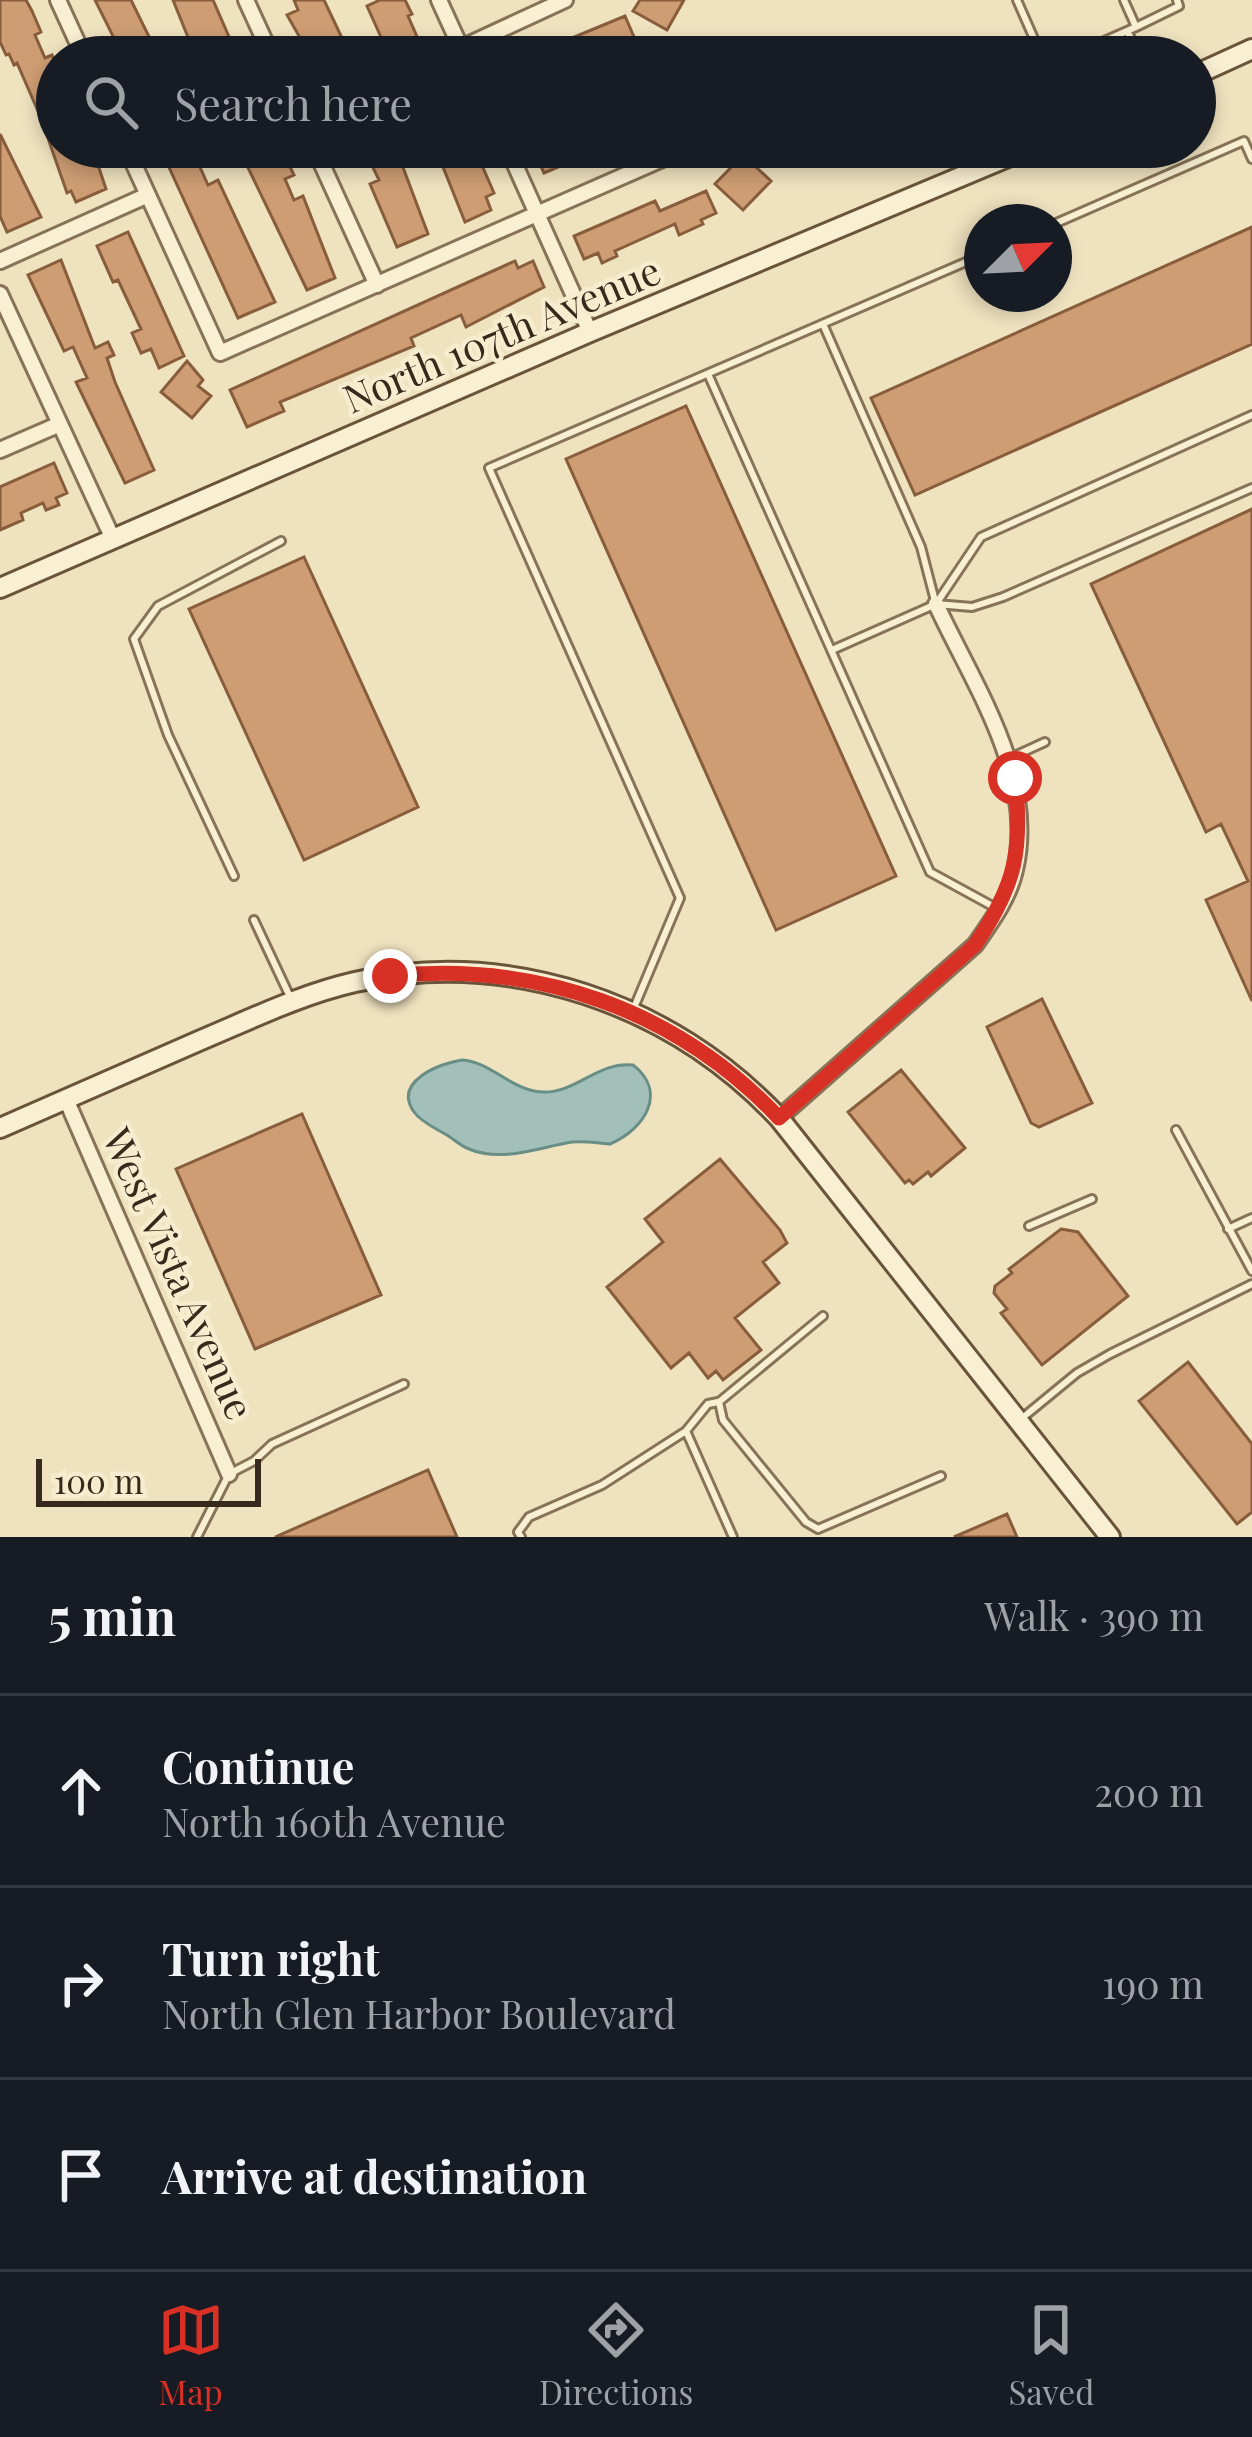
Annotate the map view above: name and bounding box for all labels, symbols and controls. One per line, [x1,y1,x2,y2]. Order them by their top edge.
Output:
search box [36,36,1216,168]
icon: search [78,69,144,135]
text: Search here [174,72,412,132]
north arrow [964,204,1072,312]
street label: North 107th Avenue [335,243,668,423]
route start [988,751,1042,805]
route end [363,949,417,1003]
street label: West Vista Avenue [92,1119,267,1427]
scale bar [36,1453,261,1506]
text: 100 m [54,1458,143,1502]
text: 5 min [48,1581,176,1649]
text: Walk · 390 m [984,1589,1204,1641]
text: Continue [162,1735,354,1795]
icon: ahead [48,1758,114,1824]
text: 200 m [1094,1765,1204,1817]
text: North 160th Avenue [162,1795,506,1847]
text: Turn right [162,1927,380,1987]
icon: right [48,1950,114,2016]
text: 190 m [1102,1957,1204,2009]
text: North Glen Harbor Boulevard [162,1987,676,2039]
icon: arrive [48,2142,114,2208]
text: Arrive at destination [162,2145,587,2205]
tab: Map [158,2297,224,2413]
tab: Directions [539,2297,693,2413]
tab: Saved [1009,2297,1094,2413]

